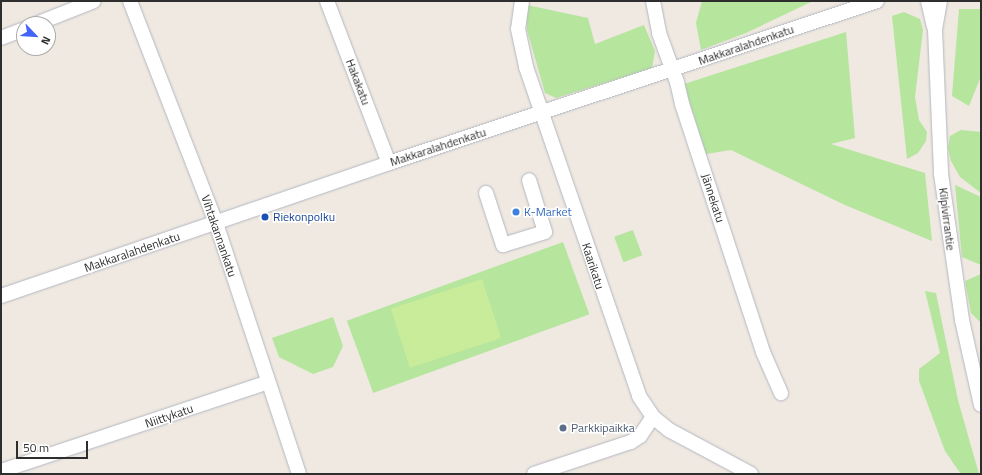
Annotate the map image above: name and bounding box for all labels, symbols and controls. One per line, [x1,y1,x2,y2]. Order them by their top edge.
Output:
north arrow [16,16,56,56]
street label: Makkaralahdenkatu [696,22,796,68]
text: N [37,34,55,47]
street label: Hakakatu [343,57,373,107]
street label: Makkaralahdenkatu [388,125,488,169]
street label: Jännekatu [698,172,728,224]
street label: Kilpivirrantie [936,187,958,251]
street label: Vihtakannankatu [198,193,240,279]
place label: K-Market [524,205,572,219]
marker: K-Market [511,207,521,217]
place label: Riekonpolku [273,210,335,224]
marker: Riekonpolku [260,212,270,222]
street label: Makkaralahdenkatu [82,229,182,275]
street label: Kaarikatu [579,241,607,291]
street label: Niittykatu [143,401,195,431]
place label: Parkkipaikka [571,421,635,435]
marker: Parkkipaikka [558,423,568,433]
scale bar [18,433,90,459]
text: 50 m [23,438,49,457]

